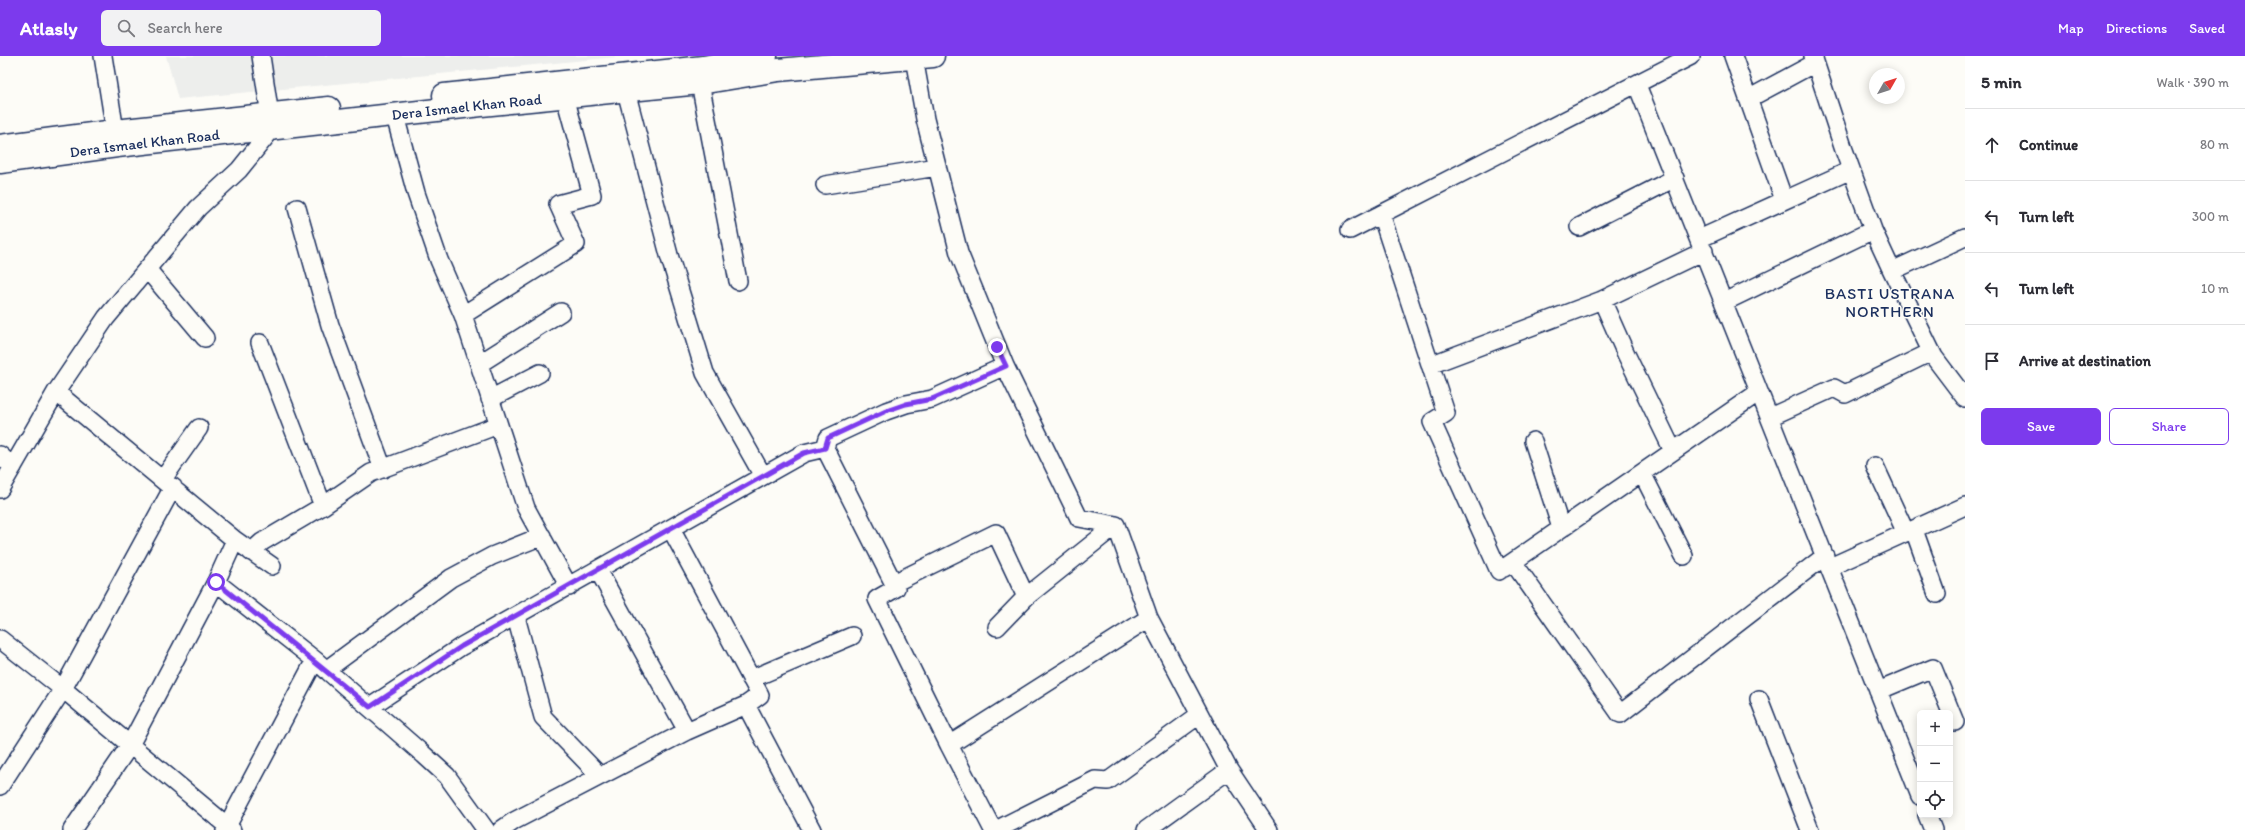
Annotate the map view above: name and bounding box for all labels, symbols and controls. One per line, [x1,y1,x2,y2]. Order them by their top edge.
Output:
search box [101,10,381,46]
text: Atlasly [20,17,77,40]
icon: search [115,17,137,39]
text: Search here [147,19,223,37]
text: Map [2058,20,2084,37]
text: Directions [2106,20,2167,37]
text: Saved [2189,20,2225,37]
north arrow [1869,68,1905,104]
text: 5 min [1981,72,2021,92]
text: Walk · 390 m [2157,75,2229,90]
street label: Dera Ismael Khan Road [391,90,543,124]
street label: Dera Ismael Khan Road [69,125,221,161]
icon: ahead [1981,134,2003,156]
text: Continue [2019,136,2078,154]
text: 80 m [2200,137,2229,152]
icon: left [1981,206,2003,228]
text: Turn left [2019,208,2074,226]
text: 300 m [2192,209,2229,224]
icon: left [1981,278,2003,300]
text: Turn left [2019,280,2074,298]
text: 10 m [2201,281,2229,296]
district label: BASTI USTRANA NORTHERN [1825,284,1955,321]
route end [988,338,1006,356]
icon: arrive [1981,350,2003,372]
text: Arrive at destination [2019,352,2151,370]
button: Save [1981,408,2101,445]
button: Share [2109,408,2229,445]
route start [207,573,225,591]
map controls [1917,710,1953,818]
button: + [1917,710,1953,746]
button: − [1917,746,1953,782]
button: locate [1917,782,1953,818]

